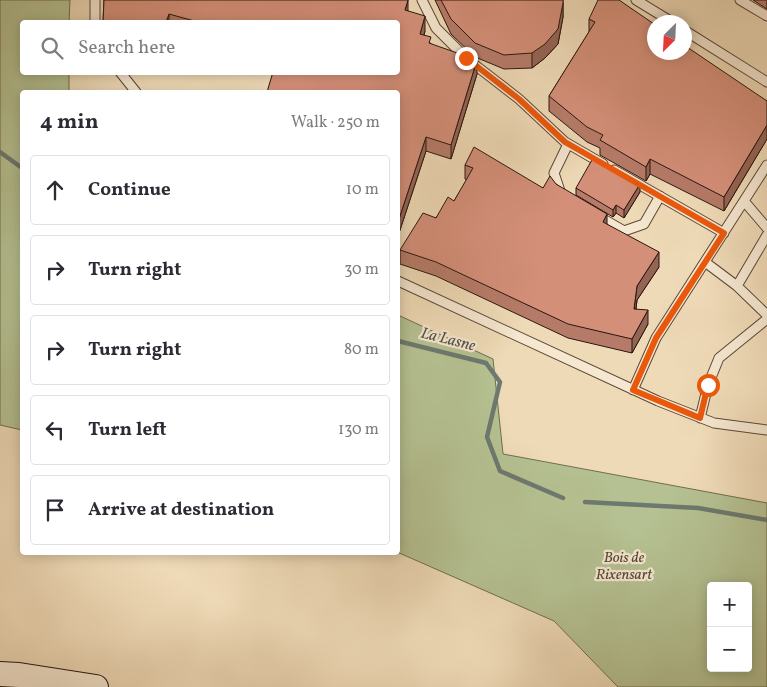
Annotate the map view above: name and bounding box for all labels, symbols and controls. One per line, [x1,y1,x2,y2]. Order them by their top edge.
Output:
north arrow [647,15,692,60]
search box [20,20,400,75]
icon: search [38,34,66,62]
text: Search here [78,35,175,61]
route end [455,47,478,70]
text: 4 min [40,108,99,137]
text: Walk · 250 m [291,112,380,134]
icon: ahead [41,176,69,204]
text: Continue [88,177,171,203]
text: 10 m [346,179,379,201]
icon: right [41,256,69,284]
text: Turn right [88,257,181,283]
text: 30 m [344,259,379,281]
water label: La Lasne [418,323,478,357]
icon: right [41,336,69,364]
text: Turn right [88,337,181,363]
text: 80 m [344,339,379,361]
route start [697,374,720,397]
icon: left [41,416,69,444]
text: Turn left [88,417,167,443]
text: 130 m [338,419,379,441]
icon: arrive [41,496,69,524]
text: Arrive at destination [88,497,274,523]
park label: Bois de Rixensart [596,548,653,586]
map controls [707,582,752,672]
button: + [707,582,752,627]
button: − [707,627,752,672]

